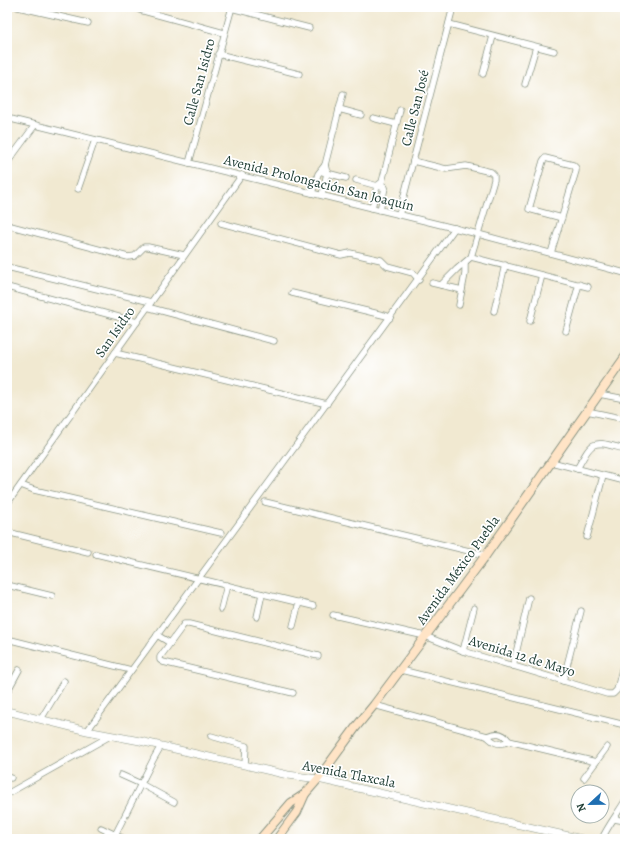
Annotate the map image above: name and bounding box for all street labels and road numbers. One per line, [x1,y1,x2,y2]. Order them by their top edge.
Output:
street label: Calle San Isidro [178,36,220,128]
street label: Calle San José [396,68,434,148]
street label: Avenida Prolongación San Joaquín [221,150,416,216]
street label: San Isidro [91,303,139,361]
street label: Avenida México Puebla [411,511,504,629]
street label: Avenida 12 de Mayo [465,630,578,681]
street label: Avenida Tlaxcala [300,755,398,792]

